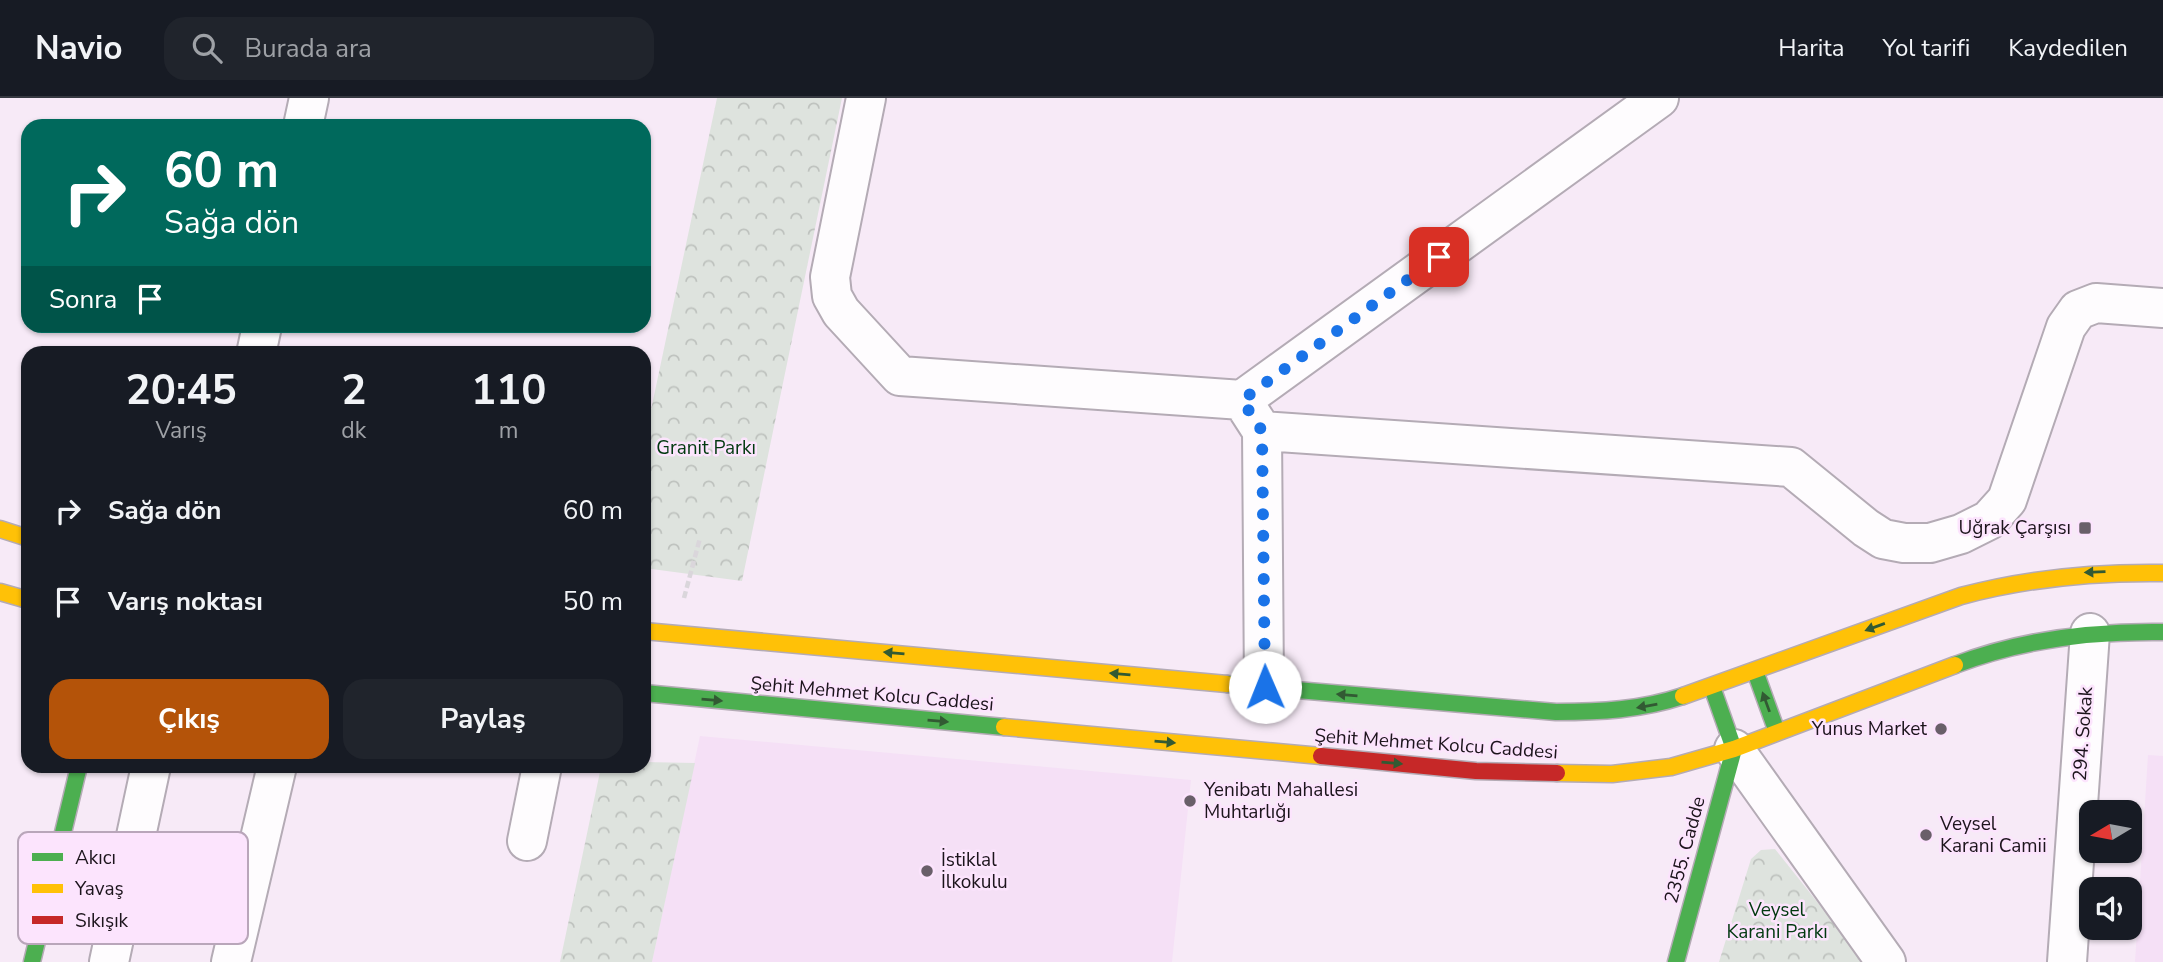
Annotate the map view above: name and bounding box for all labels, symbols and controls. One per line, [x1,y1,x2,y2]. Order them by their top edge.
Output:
search box [164,17,654,80]
text: Navio [35,26,122,71]
icon: search [188,29,226,67]
text: Burada ara [244,31,372,66]
text: Harita [1778,32,1844,64]
text: Yol tarifi [1882,32,1970,64]
text: Kaydedilen [2008,32,2128,64]
text: 60 m [164,137,279,204]
icon: right [49,147,140,238]
text: Sağa dön [164,201,299,244]
pin [1409,227,1469,287]
icon: arrive [1420,238,1458,276]
icon: arrive [131,280,169,318]
text: Sonra [49,282,117,317]
text: 20:45 [125,362,237,419]
text: 2 [341,362,366,419]
text: 110 [471,362,546,419]
text: Varış [155,415,207,446]
text: dk [341,415,366,446]
text: m [499,415,519,446]
park label: Granit Parkı [656,435,756,461]
icon: right [49,492,87,530]
text: Sağa dön [108,493,221,528]
text: 60 m [563,493,623,528]
place label: Uğrak Çarşısı [1959,515,2071,541]
marker: Uğrak Çarşısı [2077,520,2093,536]
one-way arrow [2084,567,2106,578]
icon: arrive [49,583,87,621]
text: Varış noktası [108,584,263,619]
text: 50 m [563,584,623,619]
one-way arrow [1865,622,1886,633]
one-way arrow [883,647,905,658]
position arrow [1228,650,1302,724]
one-way arrow [1109,668,1131,679]
street label: Şehit Mehmet Kolcu Caddesi [749,670,995,718]
button: Çıkış [49,679,329,759]
button: Paylaş [343,679,623,759]
street label: 294. Sokak [2067,685,2099,782]
one-way arrow [1336,689,1358,700]
one-way arrow [1760,691,1771,712]
one-way arrow [701,695,723,706]
one-way arrow [1636,701,1658,712]
one-way arrow [928,716,950,727]
place label: Yunus Market [1811,716,1927,742]
marker: Yunus Market [1933,721,1949,737]
street label: Şehit Mehmet Kolcu Caddesi [1313,723,1559,765]
one-way arrow [1154,737,1176,748]
one-way arrow [1381,758,1403,769]
place label: Yenibatı Mahallesi Muhtarlığı [1203,777,1358,825]
marker: Yenibatı Mahallesi Muhtarlığı [1182,793,1198,809]
street label: 2355. Cadde [1658,794,1712,906]
north arrow [2079,800,2142,863]
map controls [2079,800,2142,940]
place label: Veysel Karani Camii [1939,811,2047,859]
marker: Veysel Karani Camii [1918,827,1934,843]
legend [18,832,248,944]
text: Akıcı [75,845,116,871]
place label: İstiklal İlkokulu [941,847,1008,895]
marker: İstiklal İlkokulu [919,863,935,879]
text: Yavaş [74,876,124,902]
button: sound [2079,877,2142,940]
park label: Veysel Karani Parkı [1726,897,1828,945]
text: Sıkışık [75,908,129,934]

